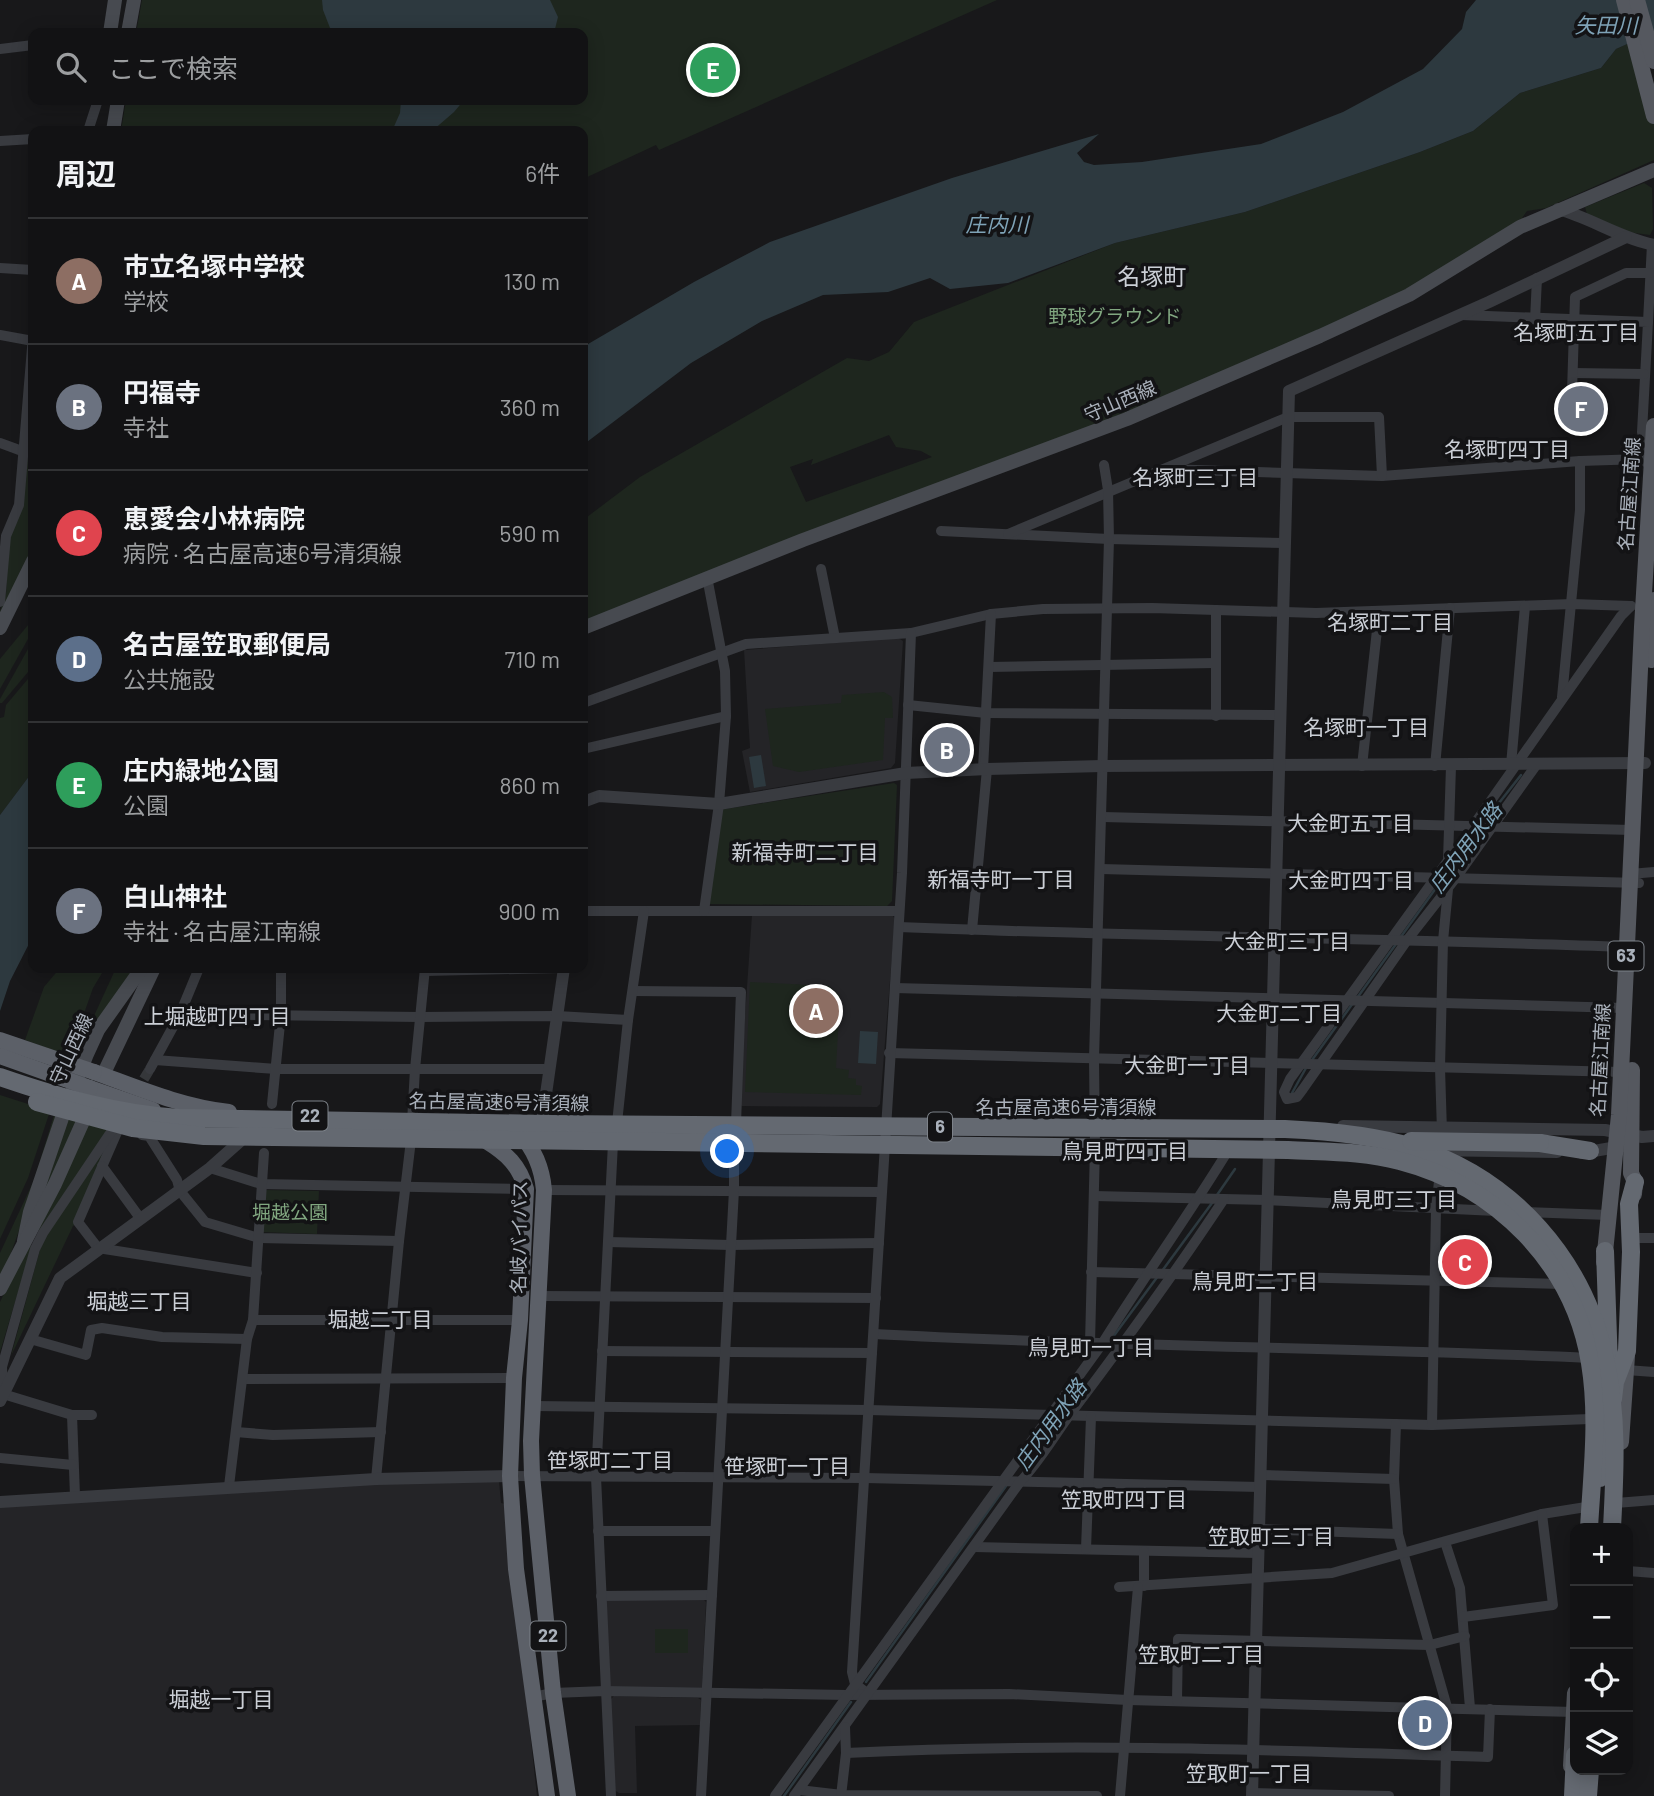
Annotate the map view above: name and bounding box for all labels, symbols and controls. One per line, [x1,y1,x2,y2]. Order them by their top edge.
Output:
water label: 矢田川 [1575,12,1639,37]
search box [28,28,588,105]
pin: E [690,44,736,96]
icon: search [52,48,90,86]
text: ここで検索 [108,52,238,83]
text: 周辺 [56,155,116,191]
text: 6件 [525,159,560,187]
water label: 庄内川 [966,211,1030,236]
text: 市立名塚中学校 [123,250,305,281]
district label: 名塚町 [1118,262,1187,290]
text: A [71,267,87,295]
text: 130 m [503,267,560,295]
text: 学校 [123,287,169,315]
park label: 野球グラウンド [1048,304,1182,327]
district label: 名塚町五丁目 [1513,319,1639,344]
street label: 守山西線 [1080,375,1159,426]
text: 円福寺 [123,376,201,407]
pin: F [1558,383,1604,435]
text: B [72,393,86,421]
text: 360 m [500,393,560,421]
text: 寺社 [123,413,169,441]
district label: 名塚町四丁目 [1444,436,1570,461]
street label: 名古屋江南線 [1613,436,1644,552]
district label: 名塚町三丁目 [1132,464,1258,489]
text: 恵愛会小林病院 [123,502,305,533]
text: C [72,519,86,547]
text: 590 m [500,519,560,547]
text: 病院 · 名古屋高速6号清須線 [123,539,402,567]
district label: 名塚町二丁目 [1327,609,1453,634]
text: 名古屋笠取郵便局 [123,628,331,659]
text: D [72,645,86,673]
text: 710 m [504,645,560,673]
text: 公共施設 [123,665,215,693]
district label: 名塚町一丁目 [1303,714,1429,739]
pin: B [924,724,970,776]
text: 庄内緑地公園 [123,754,279,785]
text: E [72,771,86,799]
text: 860 m [500,771,560,799]
text: 公園 [123,791,169,819]
water label: 庄内用水路 [1423,796,1508,897]
district label: 大金町五丁目 [1287,810,1413,835]
district label: 新福寺町二丁目 [732,839,879,864]
district label: 新福寺町一丁目 [928,866,1075,891]
district label: 大金町四丁目 [1288,867,1414,892]
text: 白山神社 [123,880,227,911]
text: F [73,897,85,925]
text: 900 m [498,897,560,925]
text: 寺社 · 名古屋江南線 [123,917,321,945]
district label: 大金町三丁目 [1224,928,1350,953]
road number: 63 [1608,942,1644,971]
pin: A [793,985,839,1037]
district label: 大金町二丁目 [1216,1000,1342,1025]
street label: 名古屋江南線 [1585,1002,1614,1118]
district label: 上堀越町四丁目 [144,1003,291,1028]
street label: 守山西線 [44,1009,97,1088]
district label: 大金町一丁目 [1124,1052,1250,1077]
street label: 名古屋高速6号清須線 [408,1088,590,1115]
street label: 名古屋高速6号清須線 [976,1095,1156,1118]
road number: 22 [292,1101,328,1130]
road number: 6 [928,1112,952,1142]
your location [710,1134,744,1168]
district label: 鳥見町四丁目 [1062,1138,1188,1163]
street label: 名岐バイパス [506,1180,531,1294]
district label: 鳥見町三丁目 [1331,1186,1457,1211]
park label: 堀越公園 [252,1200,328,1223]
pin: C [1442,1236,1488,1288]
district label: 鳥見町二丁目 [1192,1268,1318,1293]
district label: 堀越三丁目 [87,1288,192,1313]
district label: 堀越二丁目 [328,1306,433,1331]
district label: 鳥見町一丁目 [1028,1334,1154,1359]
water label: 庄内用水路 [1009,1373,1092,1474]
district label: 笹塚町二丁目 [547,1447,673,1472]
district label: 笹塚町一丁目 [724,1453,850,1478]
district label: 笠取町四丁目 [1061,1486,1187,1511]
district label: 笠取町三丁目 [1208,1523,1334,1548]
map controls [1570,1523,1633,1775]
button: + [1570,1523,1633,1586]
button: − [1570,1586,1633,1649]
road number: 22 [530,1622,566,1651]
district label: 笠取町二丁目 [1138,1641,1264,1666]
button: locate [1570,1649,1633,1712]
district label: 堀越一丁目 [169,1686,274,1711]
pin: D [1402,1697,1448,1749]
button: layers [1570,1712,1633,1775]
district label: 笠取町一丁目 [1186,1760,1312,1785]

